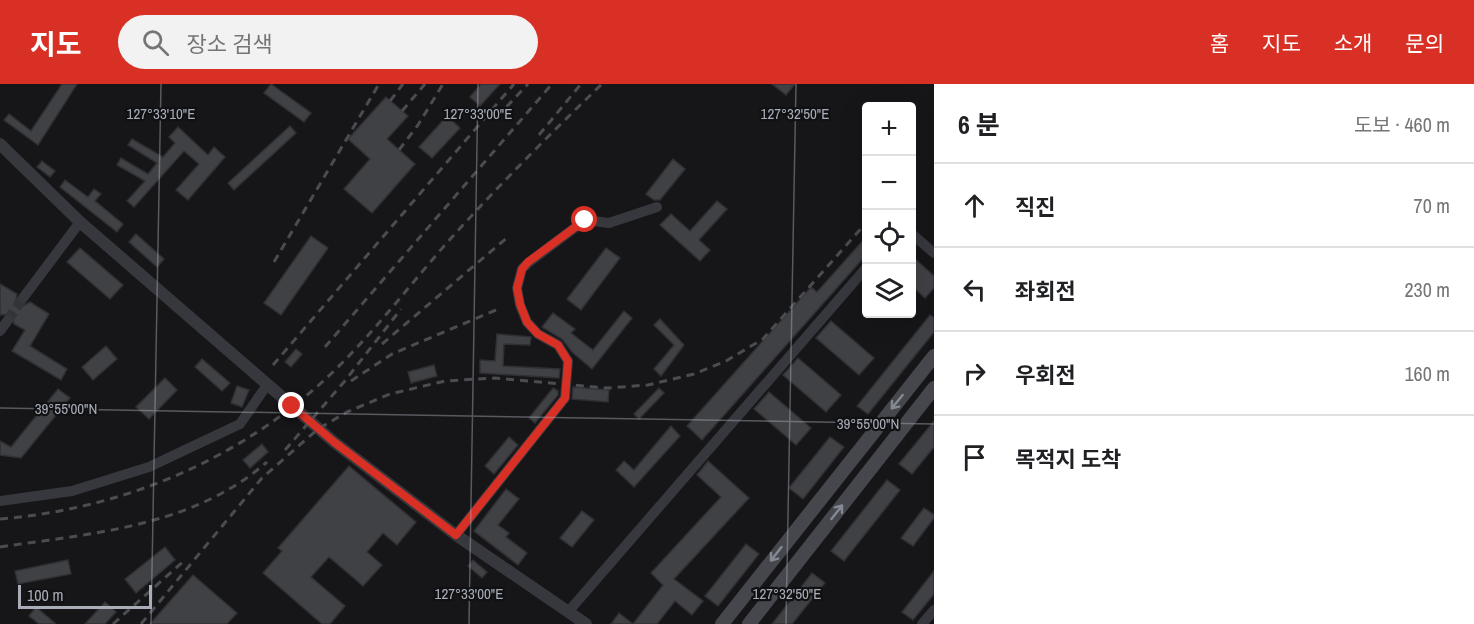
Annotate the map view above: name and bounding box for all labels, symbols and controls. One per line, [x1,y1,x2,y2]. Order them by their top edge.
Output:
search box [118,15,538,69]
text: 지도 [30,25,82,63]
icon: search [139,26,172,59]
text: 장소 검색 [187,29,273,59]
text: 홈 [1210,29,1229,58]
text: 지도 [1262,29,1301,58]
text: 소개 [1334,29,1372,58]
text: 문의 [1405,29,1444,58]
map controls [862,102,916,318]
button: + [862,102,916,156]
text: 127°33'10"E [127,103,195,124]
text: 127°33'00"E [444,103,512,124]
text: 127°32'50"E [761,103,829,124]
text: 6 분 [958,107,1000,142]
text: 도보 · 460 m [1354,111,1450,138]
button: − [862,156,916,210]
icon: ahead [958,189,991,222]
text: 직진 [1015,192,1055,222]
text: 70 m [1414,192,1450,219]
route start [571,206,597,232]
button: locate [862,210,916,264]
button: layers [862,264,916,318]
icon: left [958,273,991,306]
text: 좌회전 [1015,276,1076,306]
text: 230 m [1404,276,1450,303]
icon: right [958,357,991,390]
text: 우회전 [1015,360,1076,390]
text: 160 m [1404,360,1450,387]
route end [278,392,304,418]
one-way arrow [891,393,904,409]
text: 39°55'00"N [35,398,97,419]
text: 39°55'00"N [837,413,899,434]
icon: arrive [958,441,991,474]
text: 목적지 도착 [1015,444,1121,474]
one-way arrow [830,504,843,520]
one-way arrow [770,546,783,562]
scale bar [18,582,152,610]
text: 127°33'00"E [435,583,503,604]
text: 127°32'50"E [753,583,821,604]
text: 100 m [27,584,63,606]

